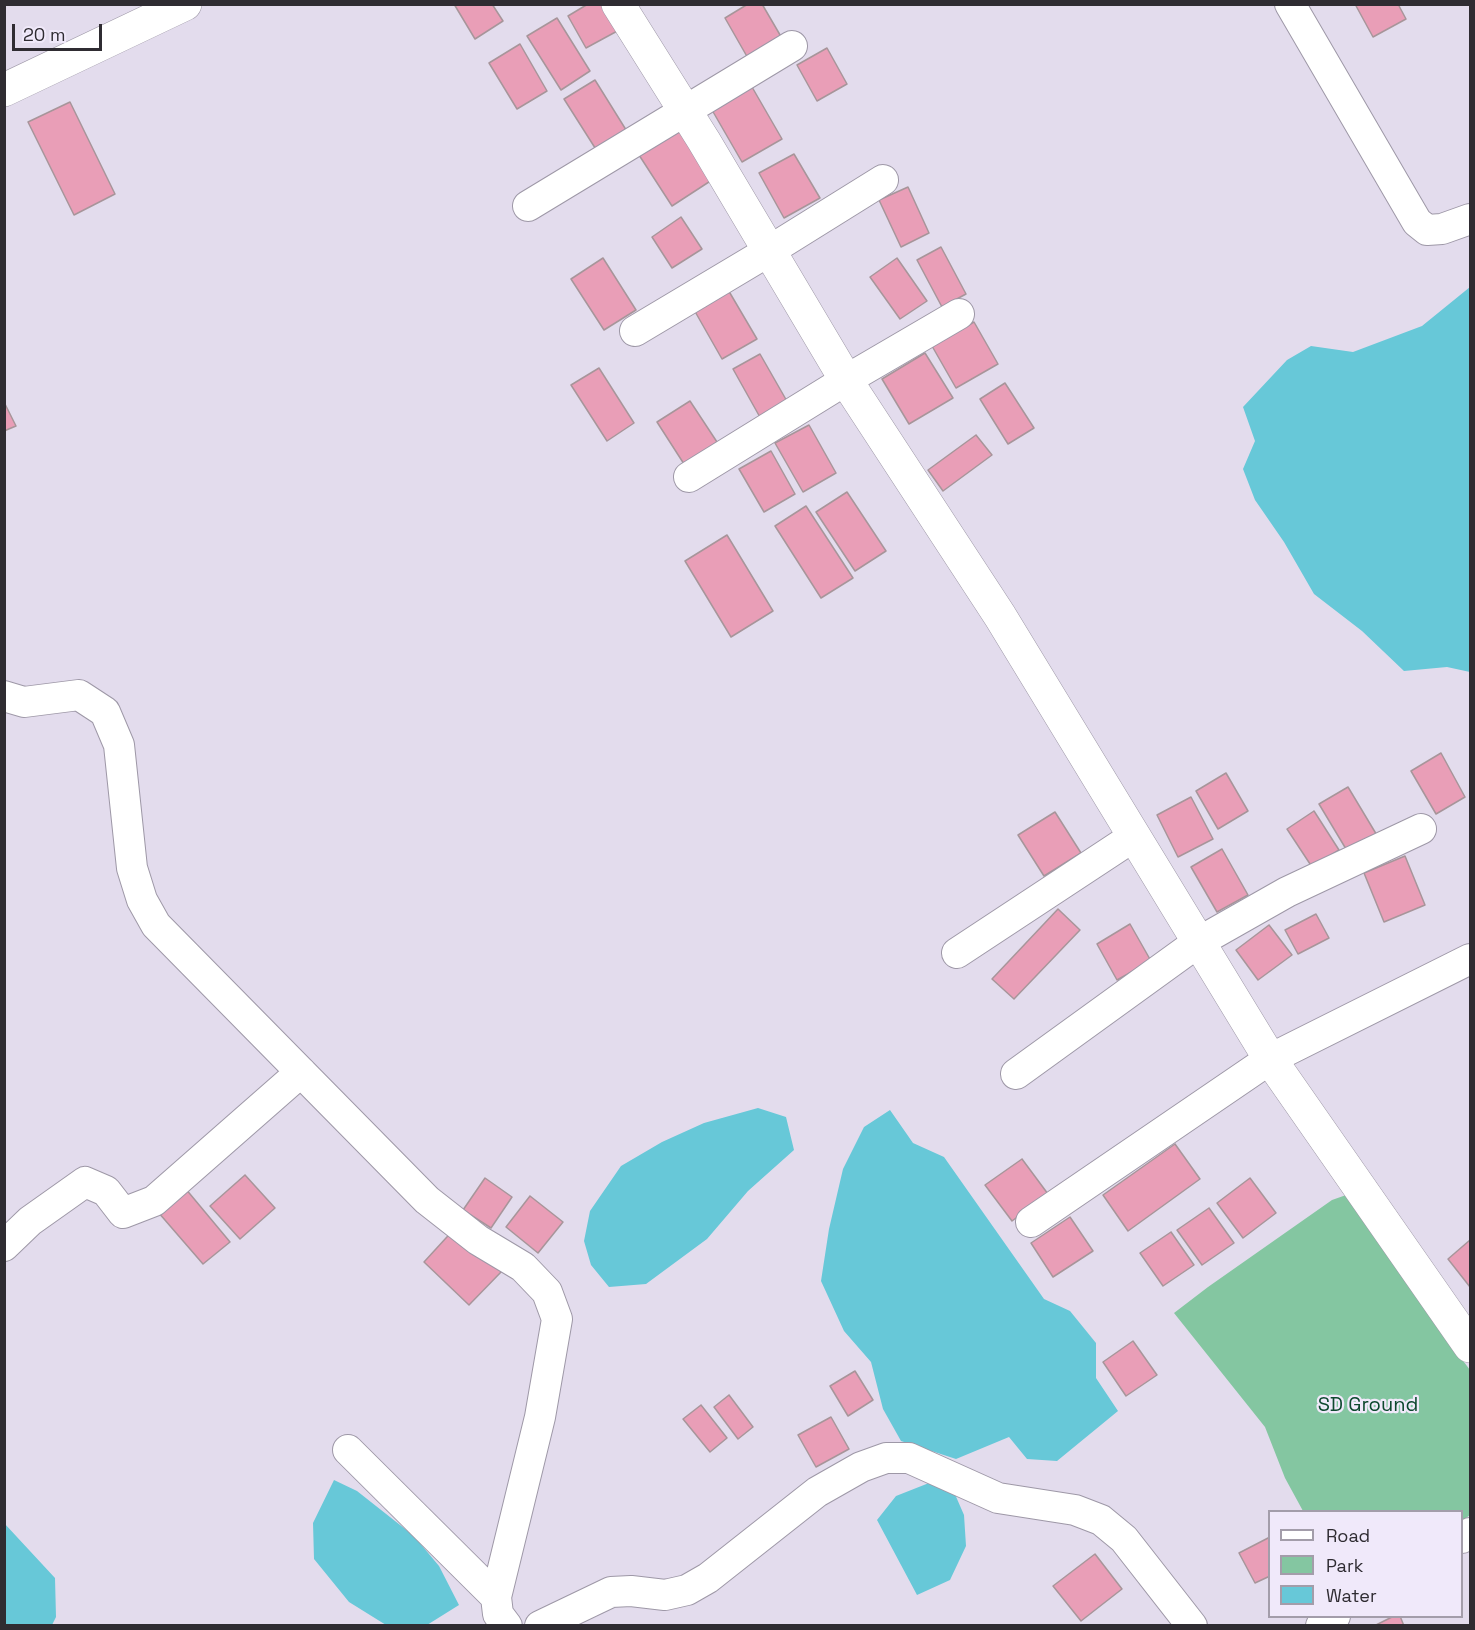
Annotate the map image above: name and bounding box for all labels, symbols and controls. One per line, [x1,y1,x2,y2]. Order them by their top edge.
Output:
scale bar [15,12,105,50]
text: 20 m [23,23,66,46]
park label: SD Ground [1318,1394,1418,1418]
legend [1268,1510,1463,1618]
text: Road [1326,1524,1370,1547]
text: Park [1326,1554,1363,1577]
text: Water [1326,1584,1377,1607]

